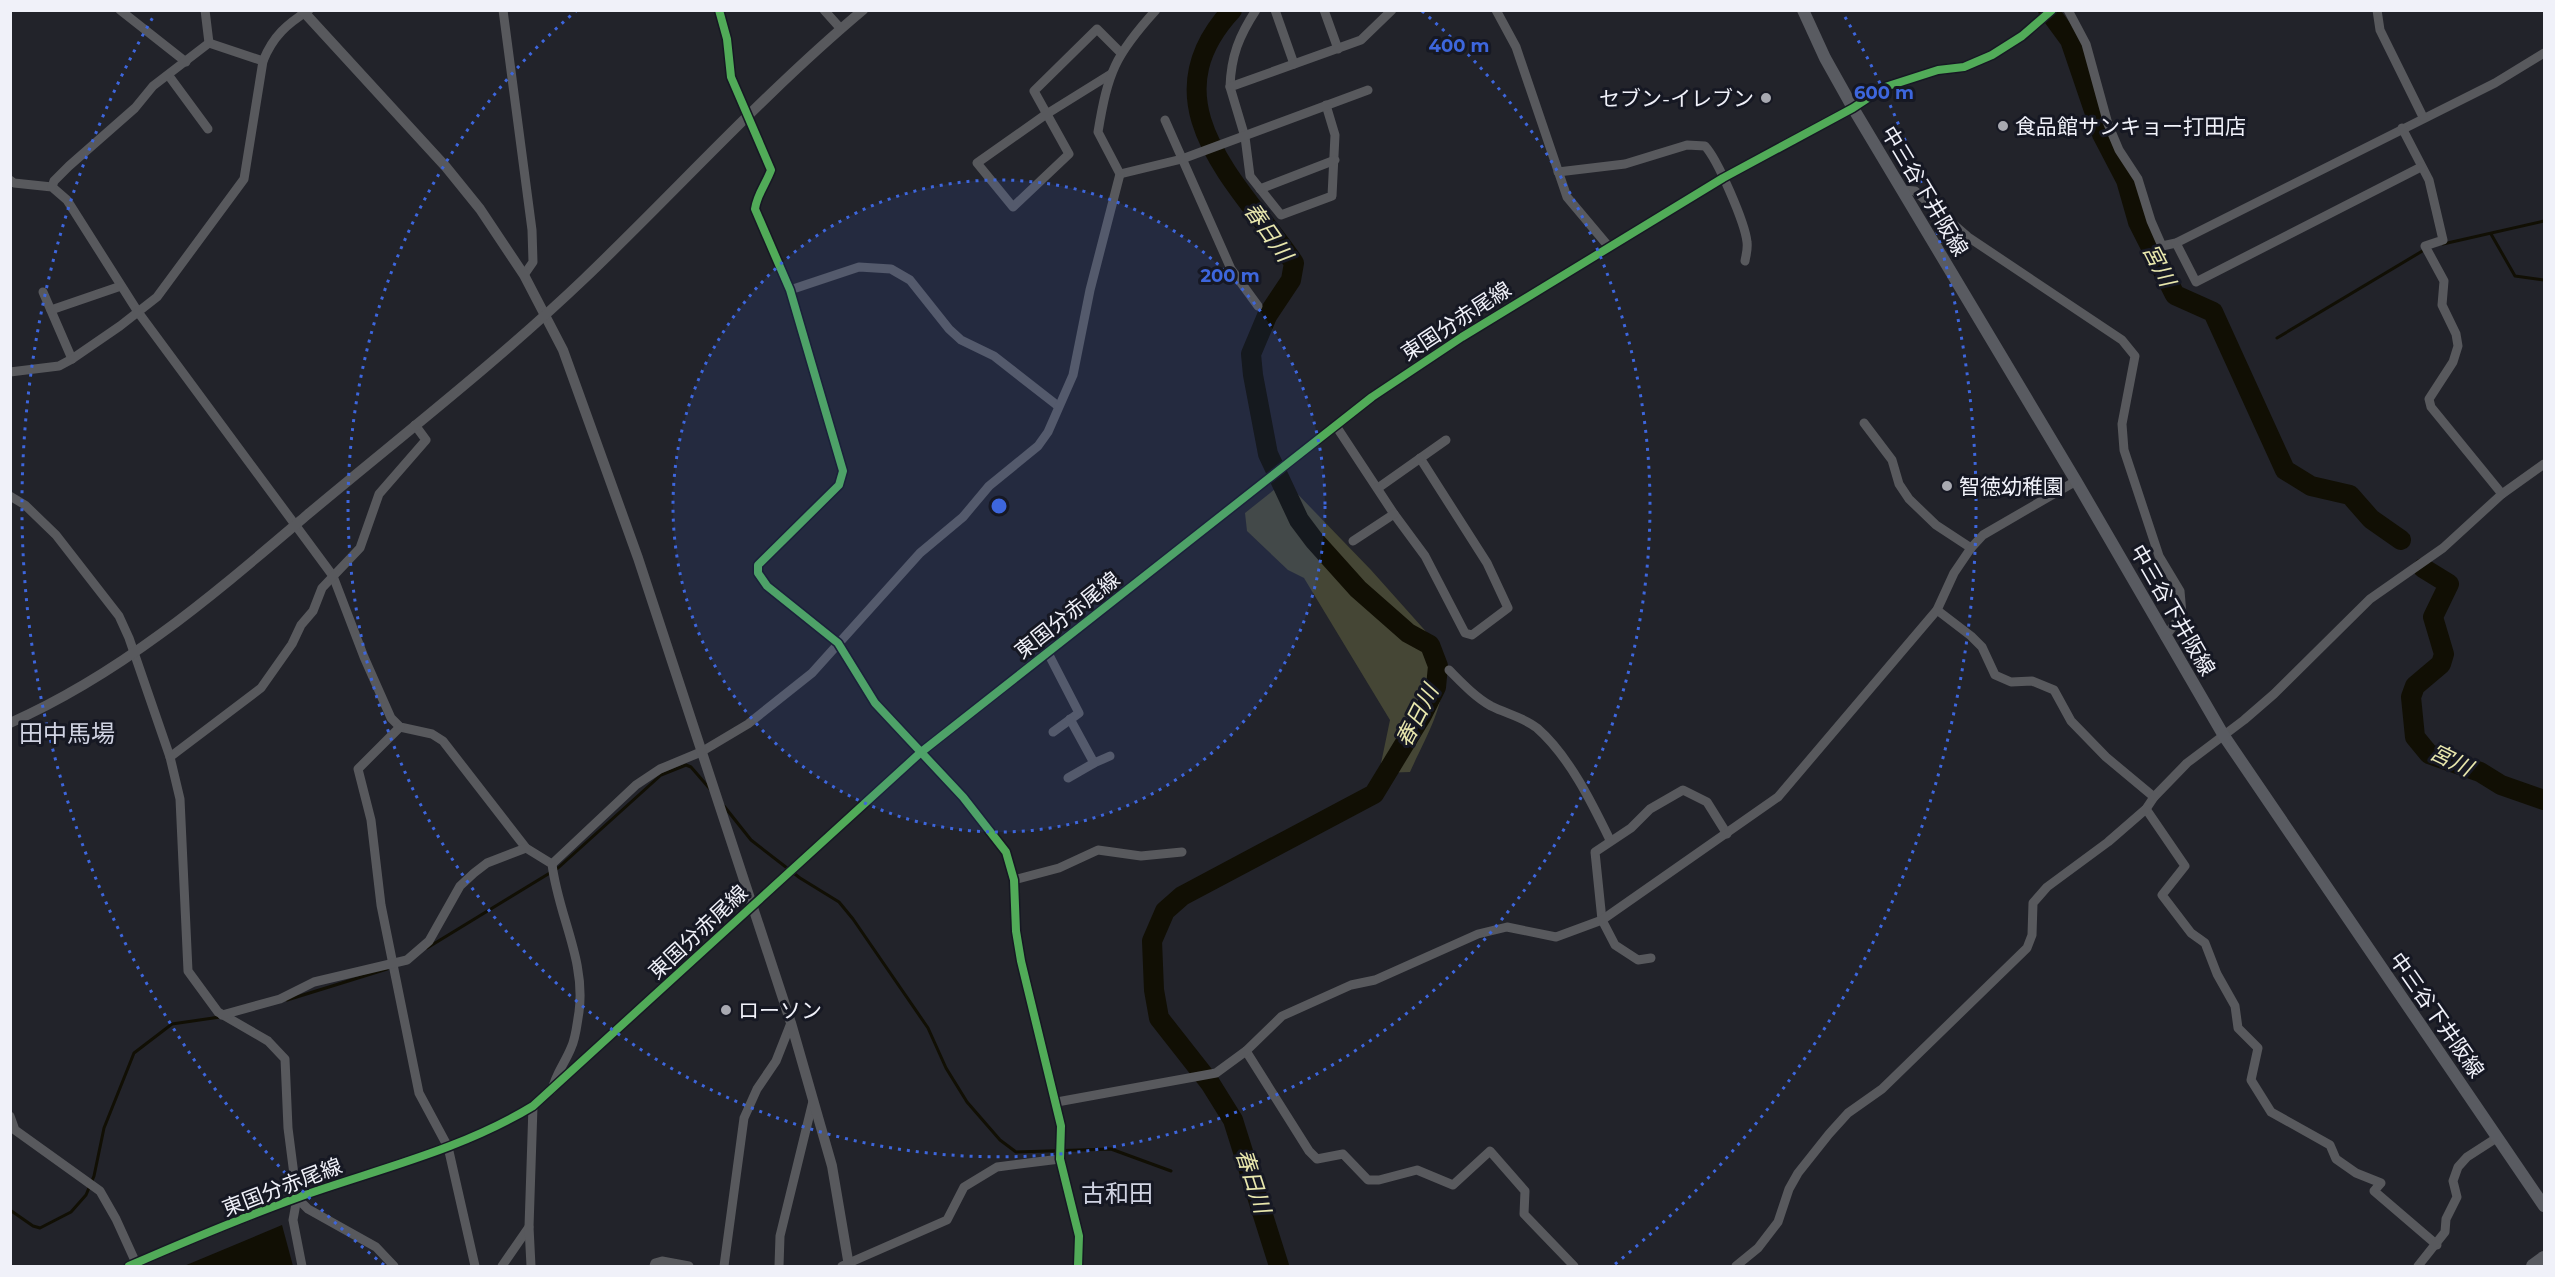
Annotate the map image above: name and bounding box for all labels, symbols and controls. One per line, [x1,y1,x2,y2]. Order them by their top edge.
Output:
text: 400 m [1429,35,1489,57]
text: 600 m [1854,82,1914,104]
place label: セブン-イレブン [1599,86,1754,111]
marker: セブン-イレブン [1759,91,1773,105]
place label: 食品館サンキョー打田店 [2015,114,2246,139]
marker: 食品館サンキョー打田店 [1996,119,2010,133]
street label: 中三谷下井阪線 [1876,122,1974,260]
water label: 春日川 [1238,197,1299,268]
water label: 宮川 [2137,239,2182,293]
text: 200 m [1200,265,1260,287]
street label: 東国分赤尾線 [1396,276,1516,366]
place label: 智徳幼稚園 [1959,474,2064,499]
marker: 智徳幼稚園 [1940,479,1954,493]
centre of rings [989,496,1009,516]
street label: 中三谷下井阪線 [2125,540,2221,680]
street label: 東国分赤尾線 [1010,566,1124,664]
water label: 春日川 [1390,679,1445,752]
district label: 田中馬場 [19,719,115,748]
water label: 宮川 [2425,738,2478,783]
street label: 東国分赤尾線 [643,880,753,984]
street label: 中三谷下井阪線 [2385,948,2489,1082]
place label: ローソン [738,998,822,1023]
marker: ローソン [719,1003,733,1017]
water label: 春日川 [1230,1145,1277,1218]
street label: 東国分赤尾線 [219,1153,345,1221]
district label: 古和田 [1081,1179,1153,1208]

